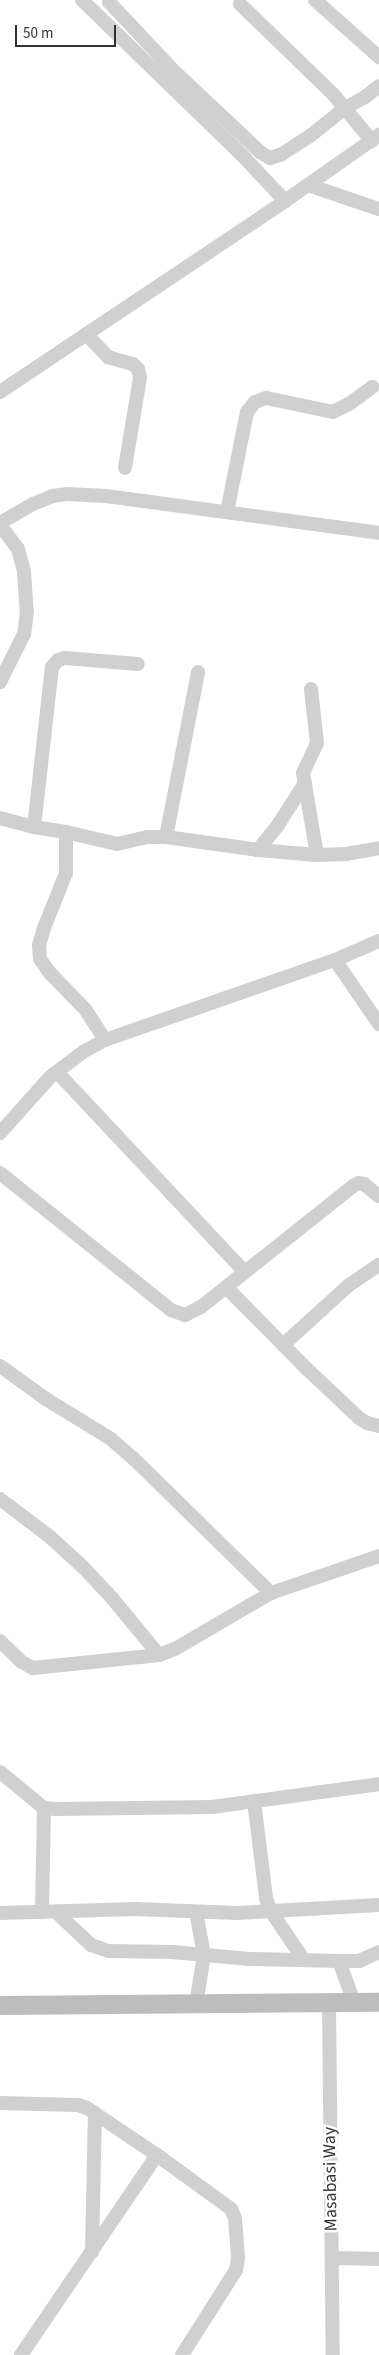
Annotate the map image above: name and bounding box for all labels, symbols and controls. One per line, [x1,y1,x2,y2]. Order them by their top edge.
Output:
scale bar [18,15,119,47]
text: 50 m [23,23,53,44]
street label: Masabasi Way [319,2127,343,2231]

